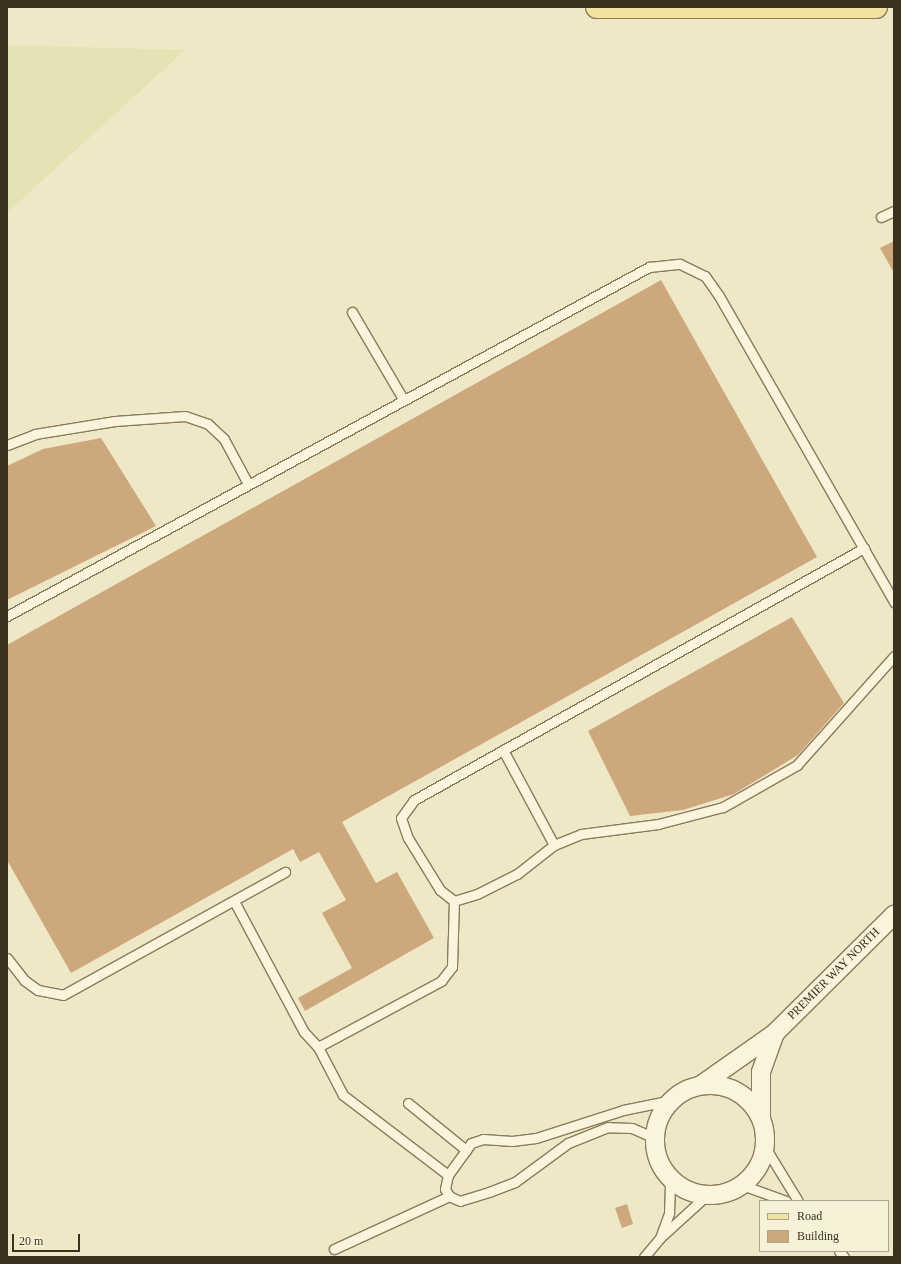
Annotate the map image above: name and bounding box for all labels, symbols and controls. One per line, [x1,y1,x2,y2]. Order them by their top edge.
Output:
street label: PREMIER WAY NORTH [785,925,883,1023]
legend [759,1200,889,1252]
text: Road [797,1209,822,1223]
scale bar [14,1226,82,1252]
text: Building [797,1229,839,1243]
text: 20 m [19,1234,43,1248]

